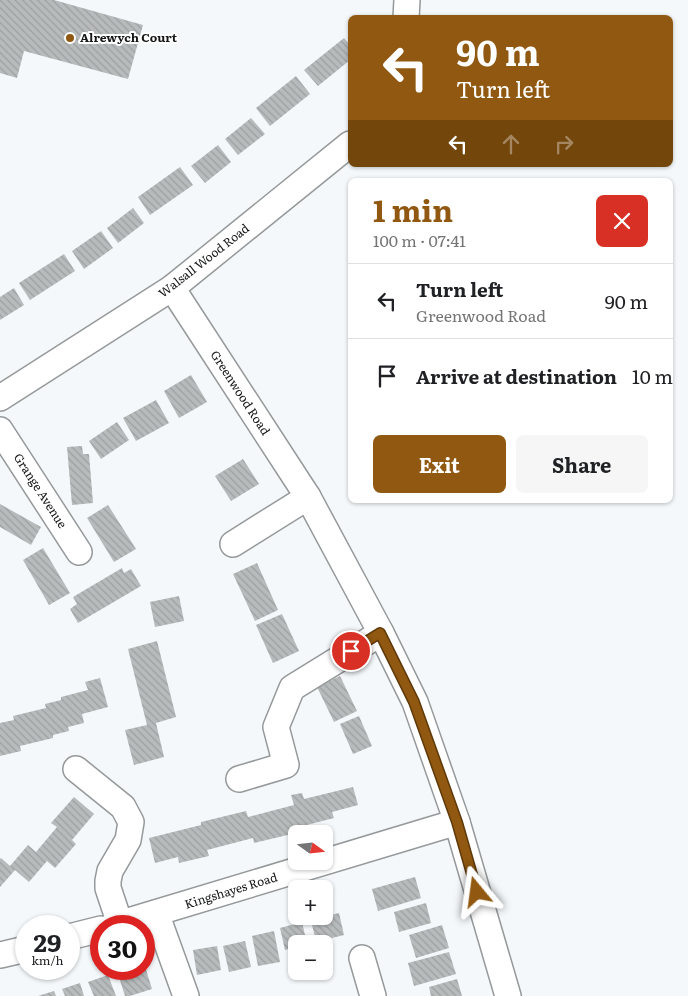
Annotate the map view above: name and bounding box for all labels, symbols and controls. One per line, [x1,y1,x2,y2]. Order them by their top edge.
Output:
text: 90 m [456,25,540,77]
place label: Alrewych Court [80,28,178,46]
marker: Alrewych Court [64,32,76,44]
icon: left [373,35,438,100]
text: Turn left [456,72,550,105]
icon: left [444,130,472,158]
icon: ahead [497,130,525,158]
icon: right [550,130,578,158]
text: 1 min [373,187,453,231]
button: close [596,195,648,247]
street label: Walsall Wood Road [154,219,253,301]
text: 100 m · 07:41 [373,228,466,252]
text: Turn left [416,275,503,303]
icon: left [373,287,401,315]
text: 90 m [605,287,648,315]
text: Greenwood Road [416,303,546,327]
street label: Greenwood Road [207,347,275,439]
icon: arrive [373,362,401,390]
text: Arrive at destination [416,362,617,390]
text: 10 m [632,362,673,390]
button: Exit [373,435,506,493]
button: Share [516,435,648,493]
street label: Grange Avenue [10,449,72,532]
pin [330,630,372,672]
icon: arrive [337,637,365,665]
north arrow [288,825,332,870]
map controls [288,825,333,980]
position arrow [450,865,502,917]
street label: Kingshayes Road [182,867,280,913]
button: + [288,880,333,925]
speed limit sign: 30 [90,915,155,980]
text: 29 [34,923,61,960]
button: − [288,935,333,980]
text: km/h [32,951,63,969]

